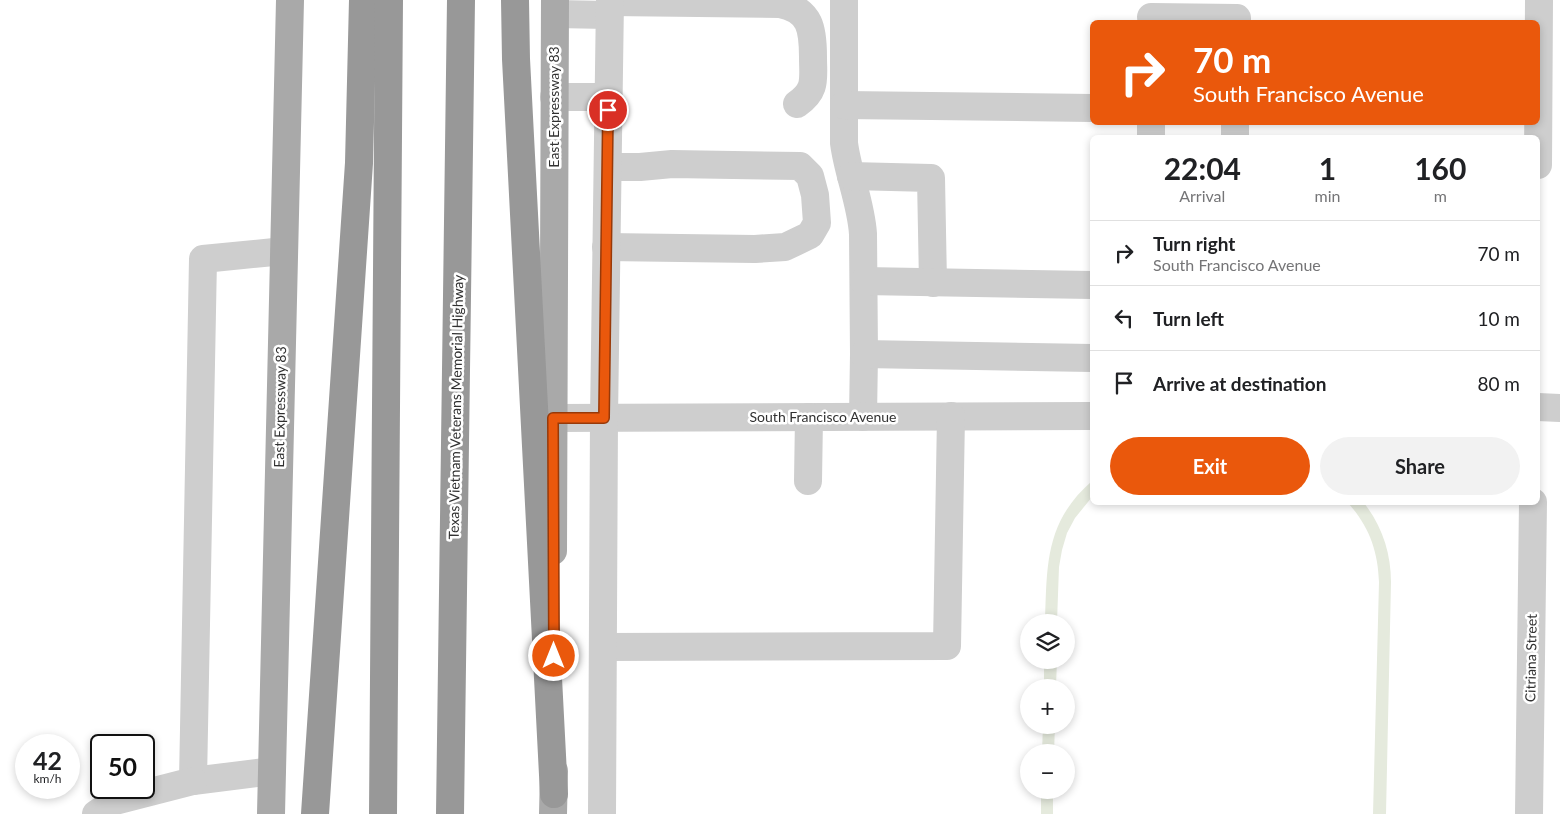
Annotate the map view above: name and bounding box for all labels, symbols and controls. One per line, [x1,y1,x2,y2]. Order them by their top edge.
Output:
text: 70 m [1193,38,1271,80]
icon: right [1110,40,1175,105]
street label: East Expressway 83 [545,46,562,168]
text: South Francisco Avenue [1193,80,1424,107]
pin [587,89,629,131]
icon: arrive [594,96,622,124]
text: 22:04 [1164,150,1241,186]
text: 1 [1319,150,1336,186]
text: 160 [1414,150,1466,186]
text: Arrival [1179,186,1225,205]
text: min [1315,186,1341,205]
text: m [1434,186,1447,205]
text: Turn right [1153,232,1235,255]
icon: right [1110,239,1138,267]
text: 70 m [1477,242,1520,265]
text: South Francisco Avenue [1153,255,1321,274]
street label: Texas Vietnam Veterans Memorial Highway [445,274,466,540]
icon: left [1110,304,1138,332]
text: Turn left [1153,307,1224,330]
text: 10 m [1477,307,1520,330]
street label: East Expressway 83 [270,346,289,468]
icon: arrive [1110,369,1138,397]
text: Arrive at destination [1153,372,1326,395]
text: 80 m [1477,372,1520,395]
street label: South Francisco Avenue [750,408,896,425]
button: Exit [1110,437,1310,495]
button: Share [1320,437,1520,495]
map controls [1020,614,1075,799]
button: layers [1020,614,1075,669]
street label: Citriana Street [1521,614,1540,702]
position arrow [527,629,579,681]
button: + [1020,679,1075,734]
speed limit sign: 50 [90,734,155,799]
button: − [1020,744,1075,799]
text: 42 [33,745,62,775]
text: km/h [33,771,62,786]

